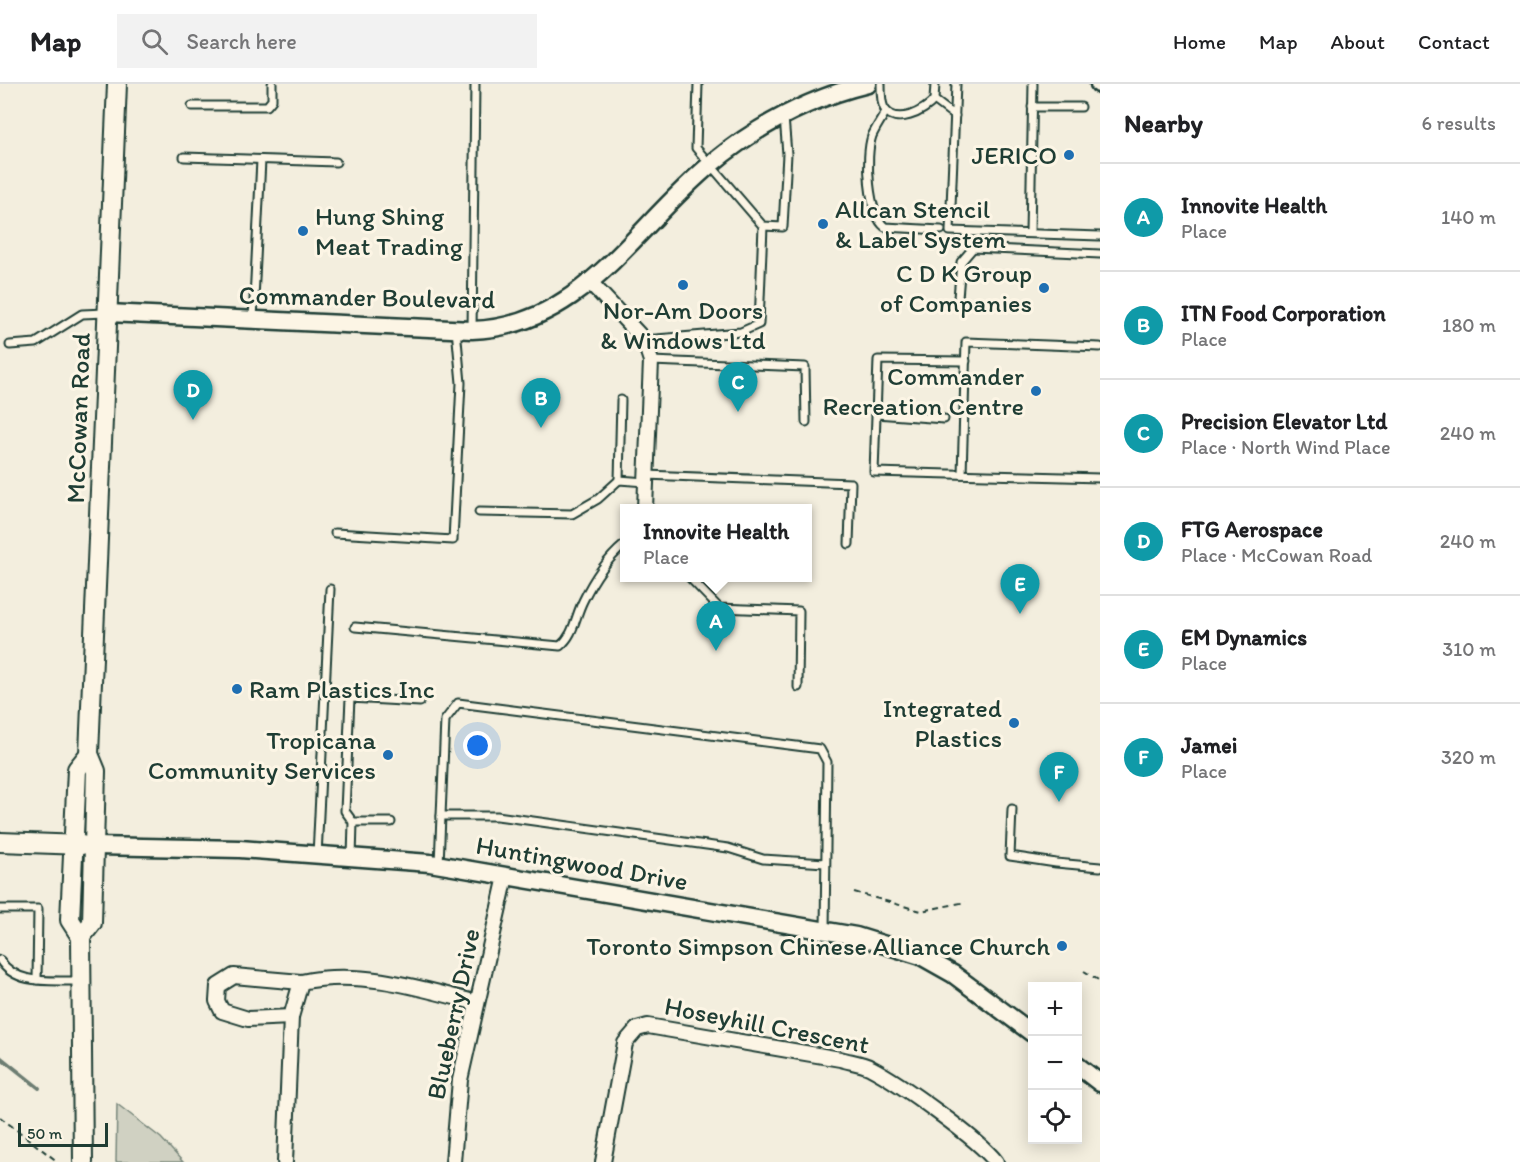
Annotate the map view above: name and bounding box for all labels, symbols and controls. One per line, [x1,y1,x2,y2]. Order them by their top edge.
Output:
search box [117,14,537,68]
text: Map [30,24,81,58]
icon: search [138,25,171,58]
text: Search here [186,28,297,55]
text: Home [1173,29,1226,54]
text: Map [1259,29,1298,54]
text: About [1331,29,1385,54]
text: Contact [1418,29,1490,54]
text: Nearby [1124,107,1203,139]
text: 6 results [1422,111,1496,135]
place label: JERICO [972,139,1057,171]
marker: JERICO [1062,148,1076,162]
text: Innovite Health [1181,192,1327,219]
place label: Allcan Stencil & Label System [835,193,1006,255]
place label: Hung Shing Meat Trading [315,200,464,262]
text: A [1137,205,1150,229]
text: 140 m [1441,205,1496,229]
marker: Allcan Stencil & Label System [816,217,830,231]
text: Place [1181,219,1227,243]
marker: Hung Shing Meat Trading [296,224,310,238]
place label: C D K Group of Companies [880,257,1032,319]
marker: Nor-Am Doors & Windows Ltd [676,278,690,292]
street label: Commander Boulevard [238,279,496,315]
marker: C D K Group of Companies [1037,281,1051,295]
place label: Nor-Am Doors & Windows Ltd [600,294,766,356]
text: ITN Food Corporation [1181,300,1386,327]
text: B [1137,313,1150,337]
text: 180 m [1442,313,1496,337]
text: Place [1181,327,1227,351]
street label: McCowan Road [59,331,97,504]
place label: Commander Recreation Centre [822,360,1024,422]
pin: C [718,362,758,412]
pin: D [174,370,212,420]
pin: B [522,378,560,428]
marker: Commander Recreation Centre [1029,384,1043,398]
text: Precision Elevator Ltd [1181,408,1387,435]
text: C [1137,421,1150,445]
text: 240 m [1440,421,1496,445]
text: Place · North Wind Place [1181,435,1391,459]
popup [620,504,812,582]
text: FTG Aerospace [1181,516,1323,543]
text: Innovite Health [643,518,789,545]
text: D [1137,529,1150,553]
text: 240 m [1440,529,1496,553]
text: Place · McCowan Road [1181,543,1372,567]
text: Place [643,545,689,569]
pin: E [1000,564,1040,614]
pin: A [696,602,736,651]
text: EM Dynamics [1181,624,1307,651]
text: E [1138,637,1149,661]
text: 310 m [1442,637,1496,661]
text: Place [1181,651,1227,675]
place label: Ram Plastics Inc [249,673,435,705]
marker: Ram Plastics Inc [230,682,244,696]
place label: Integrated Plastics [883,692,1002,754]
marker: Integrated Plastics [1007,716,1021,730]
place label: Tropicana Community Services [148,724,376,786]
your location [463,731,492,760]
text: Jamei [1181,732,1237,759]
text: F [1138,745,1149,769]
text: 320 m [1441,745,1496,769]
marker: Tropicana Community Services [381,748,395,762]
pin: F [1040,752,1078,802]
text: Place [1181,759,1227,783]
street label: Huntingwood Drive [474,829,690,897]
street label: Blueberry Drive [419,925,487,1103]
place label: Toronto Simpson Chinese Alliance Church [586,930,1050,962]
marker: Toronto Simpson Chinese Alliance Church [1055,939,1069,953]
map controls [1028,982,1082,1144]
button: + [1028,982,1082,1036]
street label: Hoseyhill Crescent [662,989,872,1061]
button: − [1028,1036,1082,1090]
button: locate [1028,1090,1082,1144]
scale bar [18,1120,108,1148]
text: 50 m [27,1124,62,1143]

